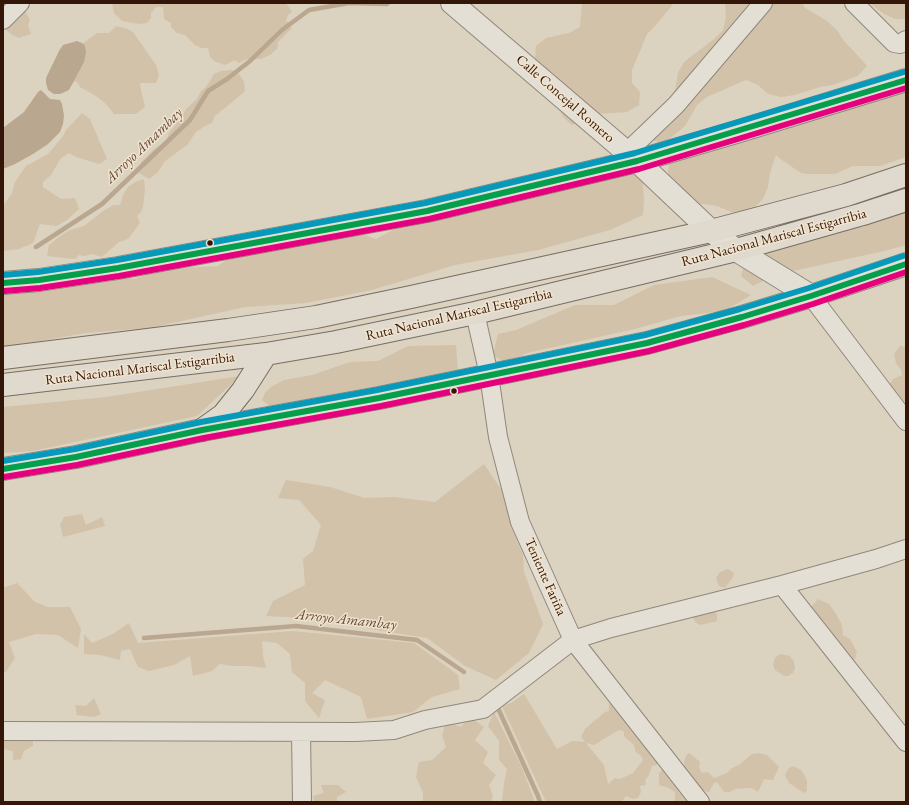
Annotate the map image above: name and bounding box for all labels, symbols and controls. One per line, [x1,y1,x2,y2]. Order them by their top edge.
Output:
street label: Calle Concejal Romero [512,52,618,146]
water label: Arroyo Amambay [101,104,187,188]
street label: Ruta Nacional Mariscal Estigarribia [680,205,868,271]
unlabelled marker [205,238,215,248]
street label: Ruta Nacional Mariscal Estigarribia [364,285,554,345]
street label: Ruta Nacional Mariscal Estigarribia [44,349,236,389]
unlabelled marker [449,386,459,396]
street label: Teniente Fariña [520,536,570,618]
water label: Arroyo Amambay [295,606,397,634]

